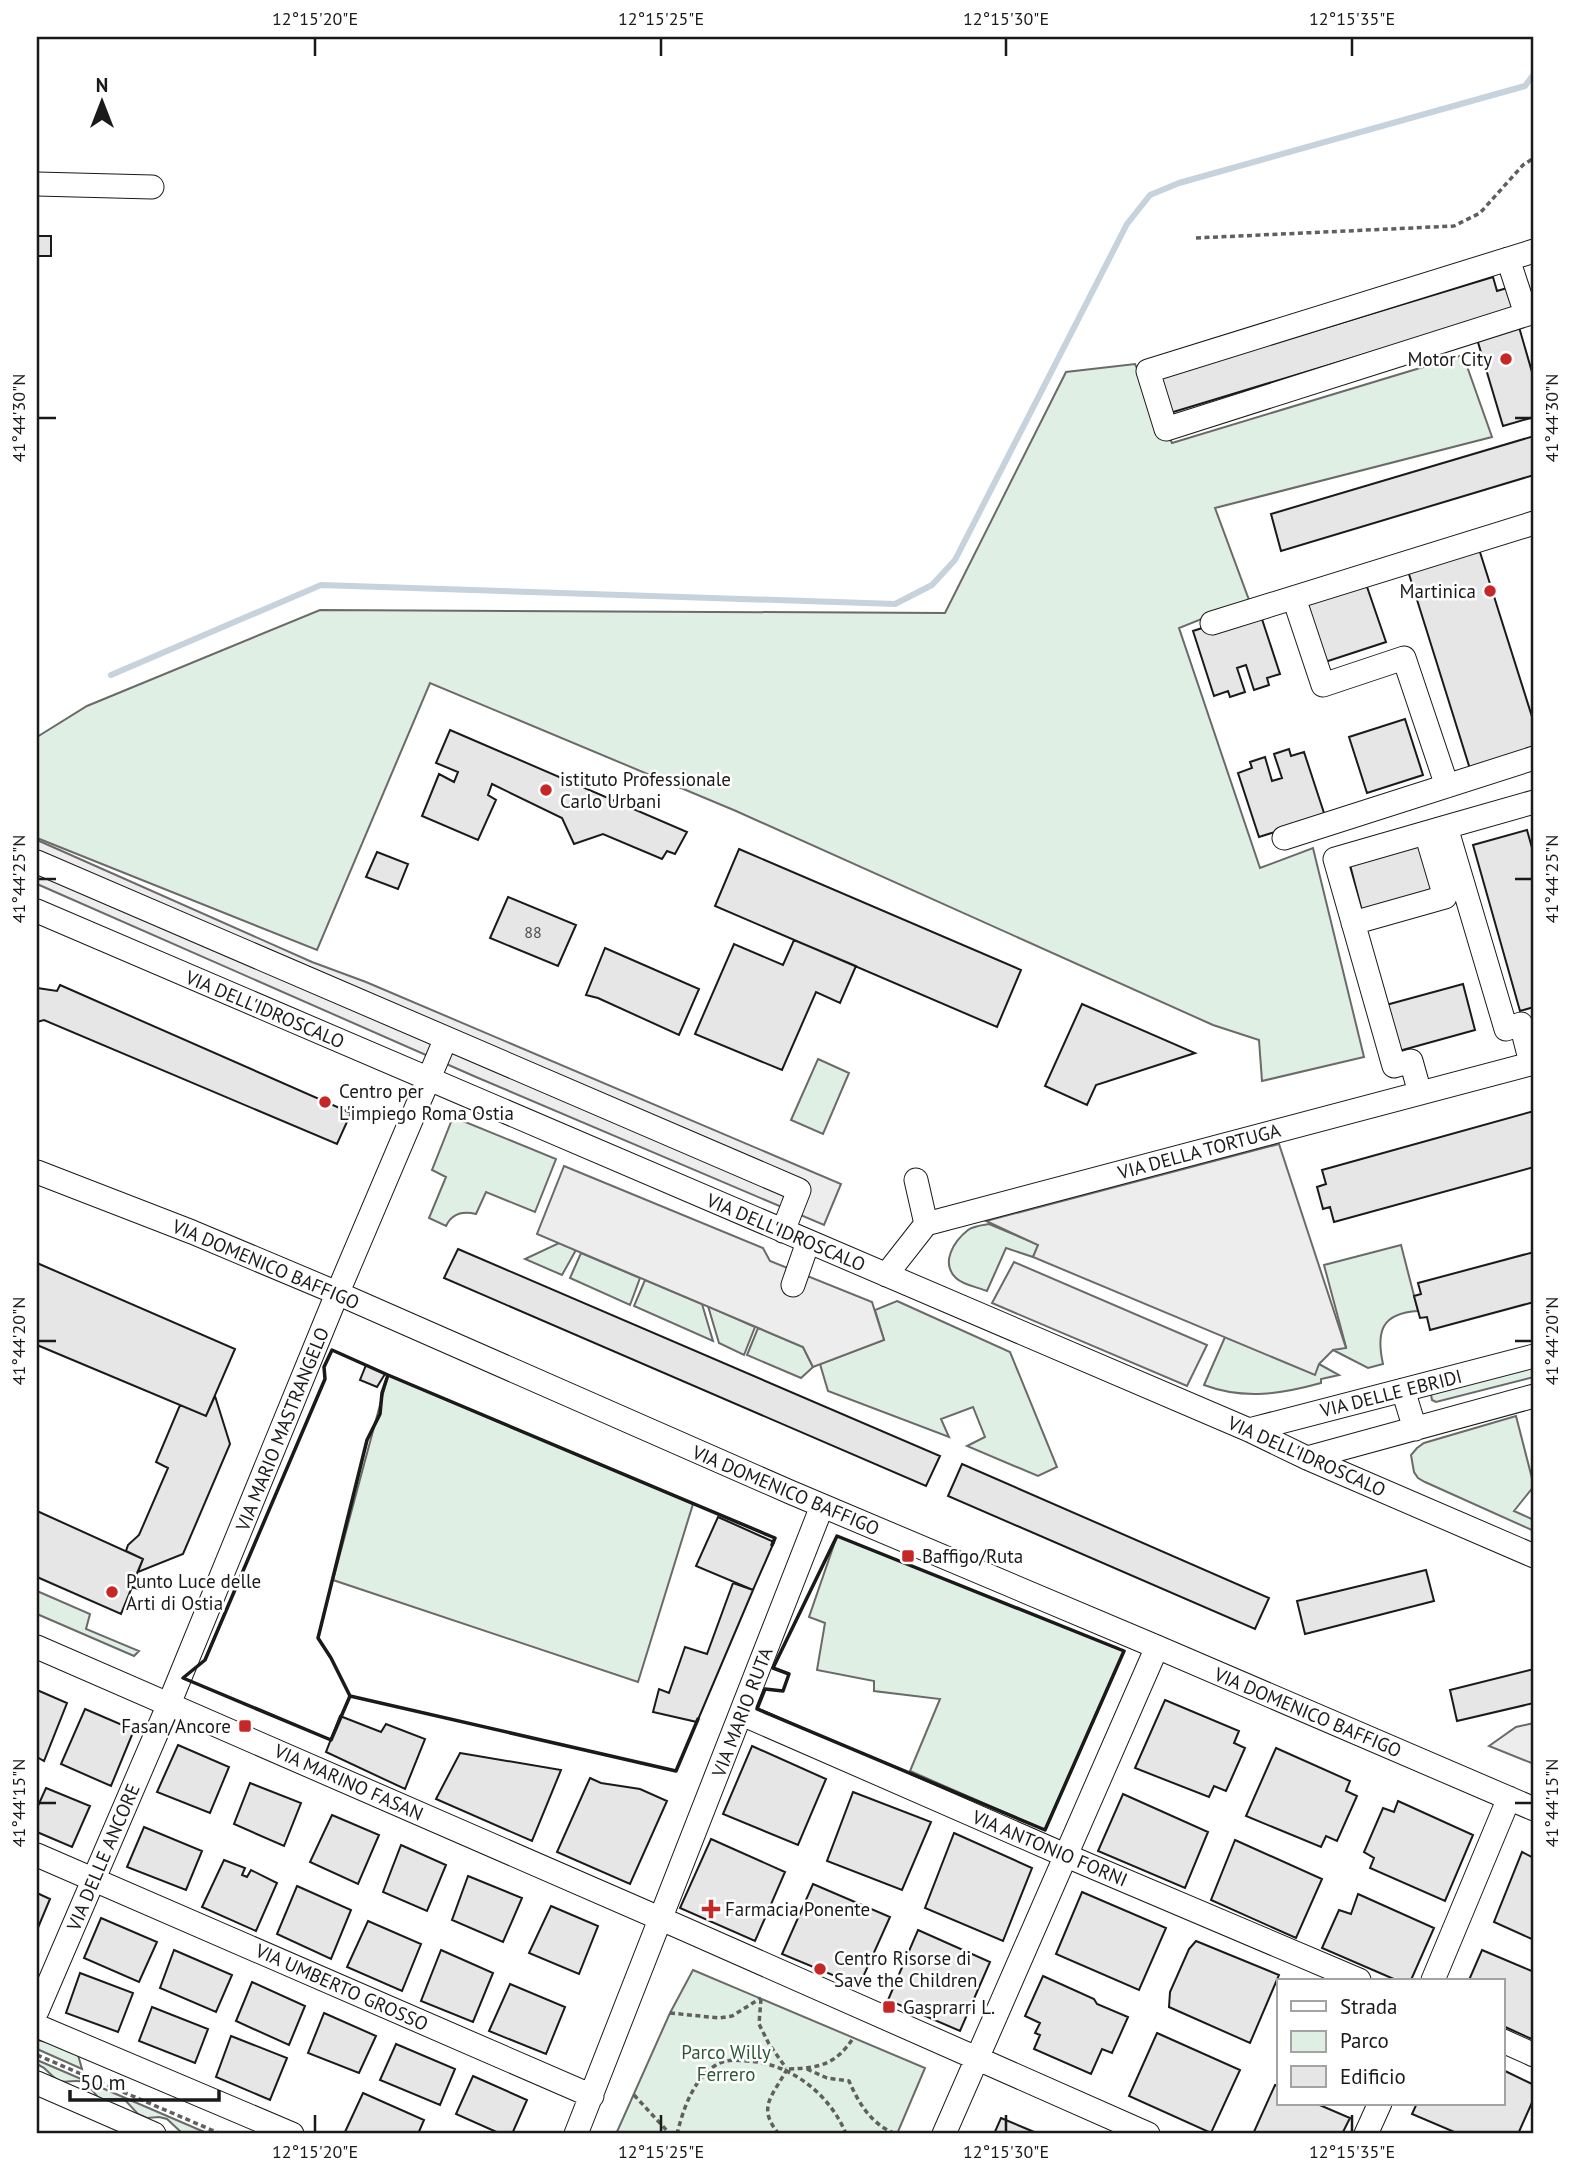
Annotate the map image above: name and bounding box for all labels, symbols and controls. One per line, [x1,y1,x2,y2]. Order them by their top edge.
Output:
text: 12°15'20"E [272,7,358,30]
text: 12°15'25"E [618,7,704,30]
text: 12°15'30"E [963,7,1049,30]
text: 12°15'35"E [1309,7,1395,30]
north arrow [66,66,136,136]
text: N [96,73,108,97]
place label: Motor City [1408,347,1492,371]
marker: Motor City [1498,351,1514,367]
text: 41°44'30"N [7,374,30,462]
text: 41°44'30"N [1540,374,1563,462]
place label: Martinica [1400,579,1476,603]
marker: Martinica [1482,583,1498,599]
place label: istituto Professionale Carlo Urbani [560,767,731,813]
marker: istituto Professionale Carlo Urbani [538,782,554,798]
text: 41°44'25"N [7,835,30,923]
text: 41°44'25"N [1540,835,1563,923]
house number: 88 [524,922,542,942]
street label: VIA DELL'IDROSCALO [181,964,348,1053]
place label: Centro per L'impiego Roma Ostia [339,1079,514,1125]
marker: Centro per L'impiego Roma Ostia [317,1094,333,1110]
street label: VIA DELLA TORTUGA [1114,1118,1283,1185]
street label: VIA DELL'IDROSCALO [702,1187,869,1276]
street label: VIA DOMENICO BAFFIGO [168,1213,363,1314]
text: 41°44'20"N [7,1297,30,1385]
text: 41°44'20"N [1540,1297,1563,1385]
street label: VIA MARIO MASTRANGELO [230,1324,334,1535]
street label: VIA DELLE EBRIDI [1317,1364,1464,1422]
street label: VIA DELL'IDROSCALO [1223,1410,1390,1502]
street label: VIA DOMENICO BAFFIGO [688,1439,883,1540]
place label: Baffigo/Ruta [922,1544,1023,1568]
marker: Baffigo/Ruta [900,1548,916,1564]
place label: Punto Luce delle Arti di Ostia [126,1569,261,1615]
marker: Punto Luce delle Arti di Ostia [104,1584,120,1600]
street label: VIA MARIO RUTA [706,1644,778,1781]
street label: VIA DOMENICO BAFFIGO [1210,1661,1405,1762]
place label: Fasan/Ancore [121,1714,231,1738]
marker: Fasan/Ancore [237,1718,253,1734]
street label: VIA MARINO FASAN [270,1738,427,1826]
text: 41°44'15"N [7,1759,30,1847]
text: 41°44'15"N [1540,1759,1563,1847]
street label: VIA DELLE ANCORE [61,1780,145,1935]
street label: VIA ANTONIO FORNI [968,1804,1131,1892]
place label: Farmacia Ponente [725,1897,870,1921]
marker: Farmacia Ponente [703,1901,719,1917]
street label: VIA UMBERTO GROSSO [251,1938,432,2036]
place label: Centro Risorse di Save the Children [834,1946,977,1992]
marker: Centro Risorse di Save the Children [812,1961,828,1977]
legend [1277,1979,1504,2104]
text: Strada [1340,1993,1398,2020]
place label: Gasprarri L. [903,1995,995,2019]
marker: Gasprarri L. [881,1999,897,2015]
text: Parco [1340,2027,1389,2054]
park label: Parco Willy Ferrero [681,2040,771,2086]
scale bar [70,2059,219,2103]
text: Edificio [1340,2063,1406,2090]
text: 50 m [80,2069,126,2096]
text: 12°15'20"E [272,2140,358,2163]
text: 12°15'25"E [618,2140,704,2163]
text: 12°15'30"E [963,2140,1049,2163]
text: 12°15'35"E [1309,2140,1395,2163]

